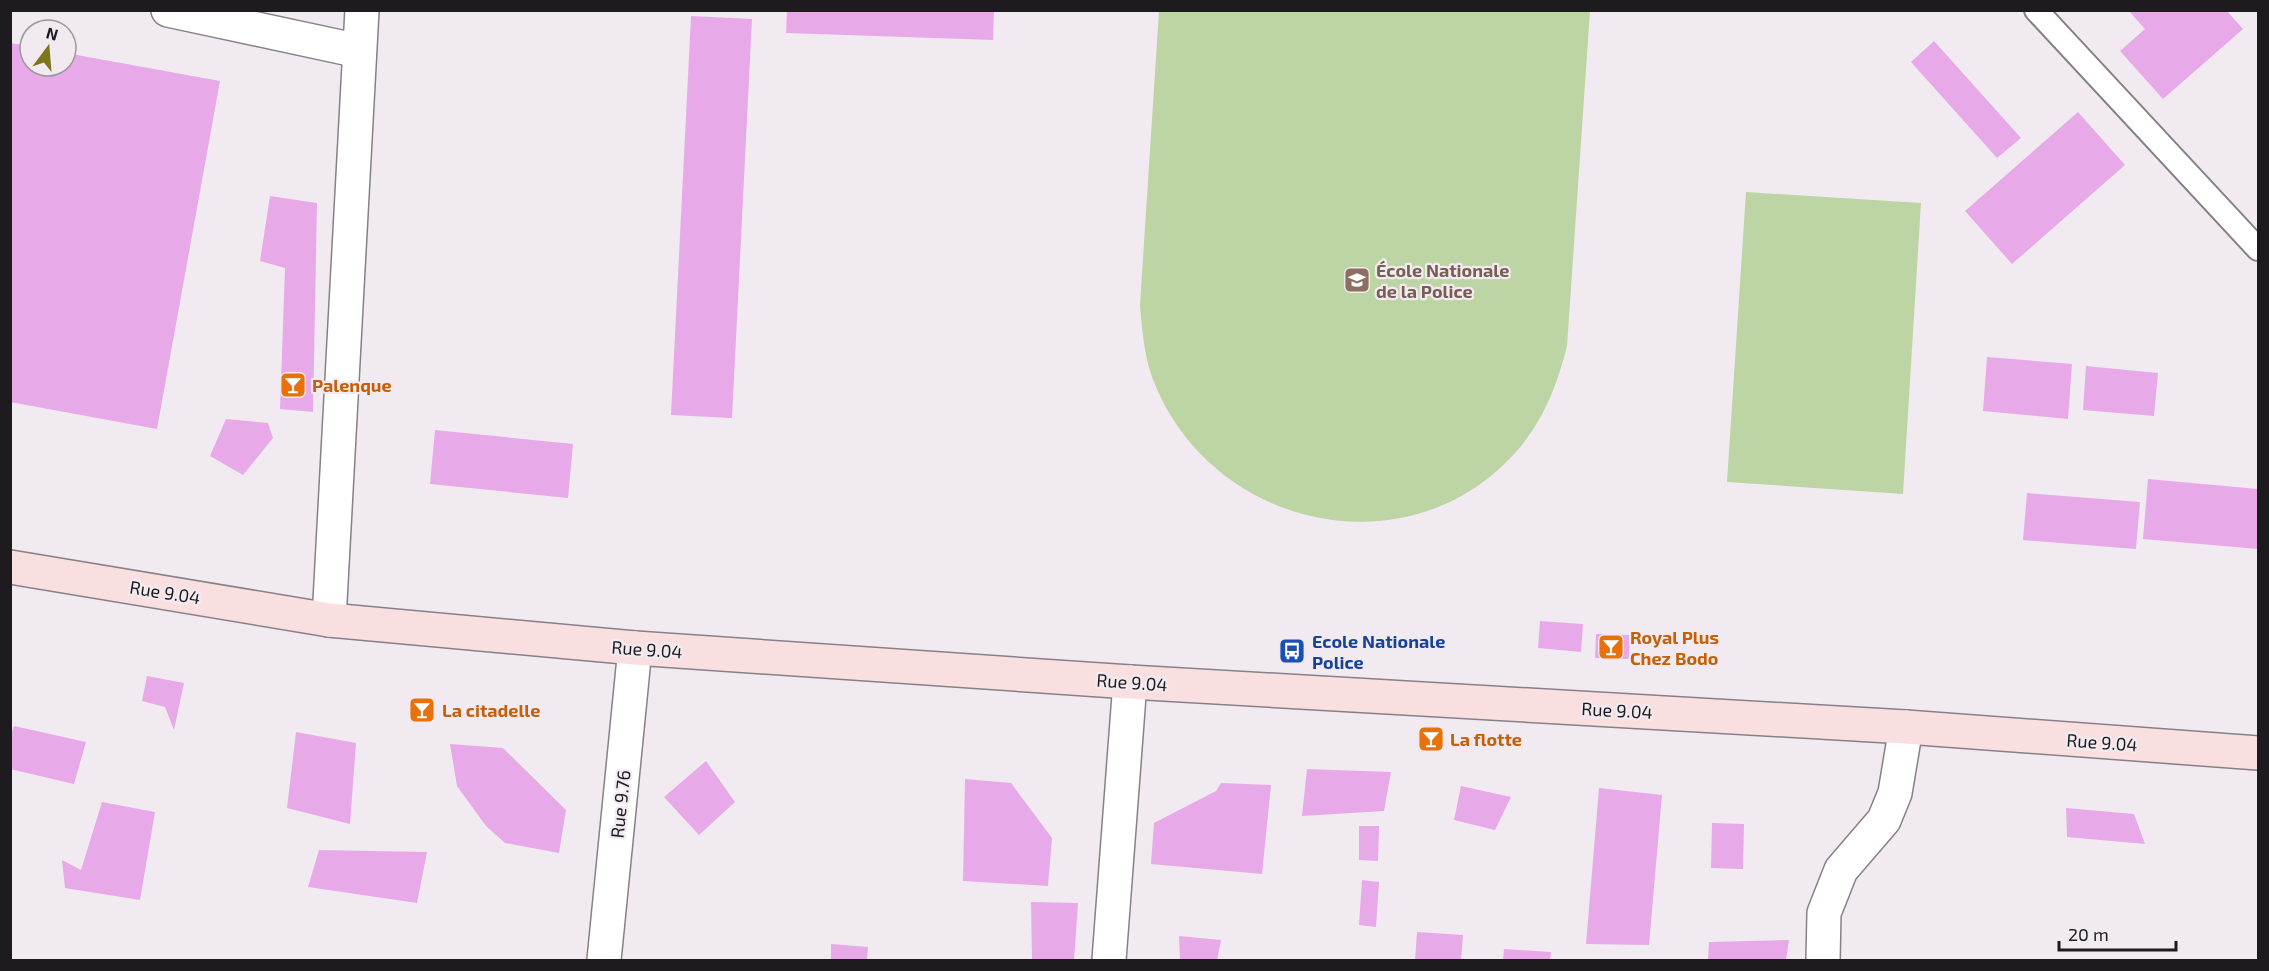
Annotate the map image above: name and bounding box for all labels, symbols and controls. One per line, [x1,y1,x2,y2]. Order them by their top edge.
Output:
north arrow [18,18,78,78]
text: N [44,22,60,44]
place label: École Nationale de la Police [1376,259,1509,302]
school or university icon: École Nationale de la Police [1342,265,1372,295]
bar icon: Palenque [278,370,308,400]
place label: Palenque [312,374,392,396]
street label: Rue 9.04 [128,576,202,608]
place label: Royal Plus Chez Bodo [1630,626,1719,669]
place label: Ecole Nationale Police [1312,630,1445,673]
bar icon: Royal Plus Chez Bodo [1596,632,1626,662]
street label: Rue 9.04 [611,636,683,662]
bus stop icon: Ecole Nationale Police [1277,636,1307,666]
street label: Rue 9.04 [1096,669,1168,695]
bar icon: La citadelle [407,695,437,725]
street label: Rue 9.04 [1581,697,1653,723]
place label: La citadelle [442,699,540,721]
bar icon: La flotte [1416,724,1446,754]
place label: La flotte [1450,728,1522,750]
street label: Rue 9.04 [2066,729,2138,755]
street label: Rue 9.76 [605,769,635,839]
scale bar [2059,914,2176,952]
text: 20 m [2068,923,2109,945]

